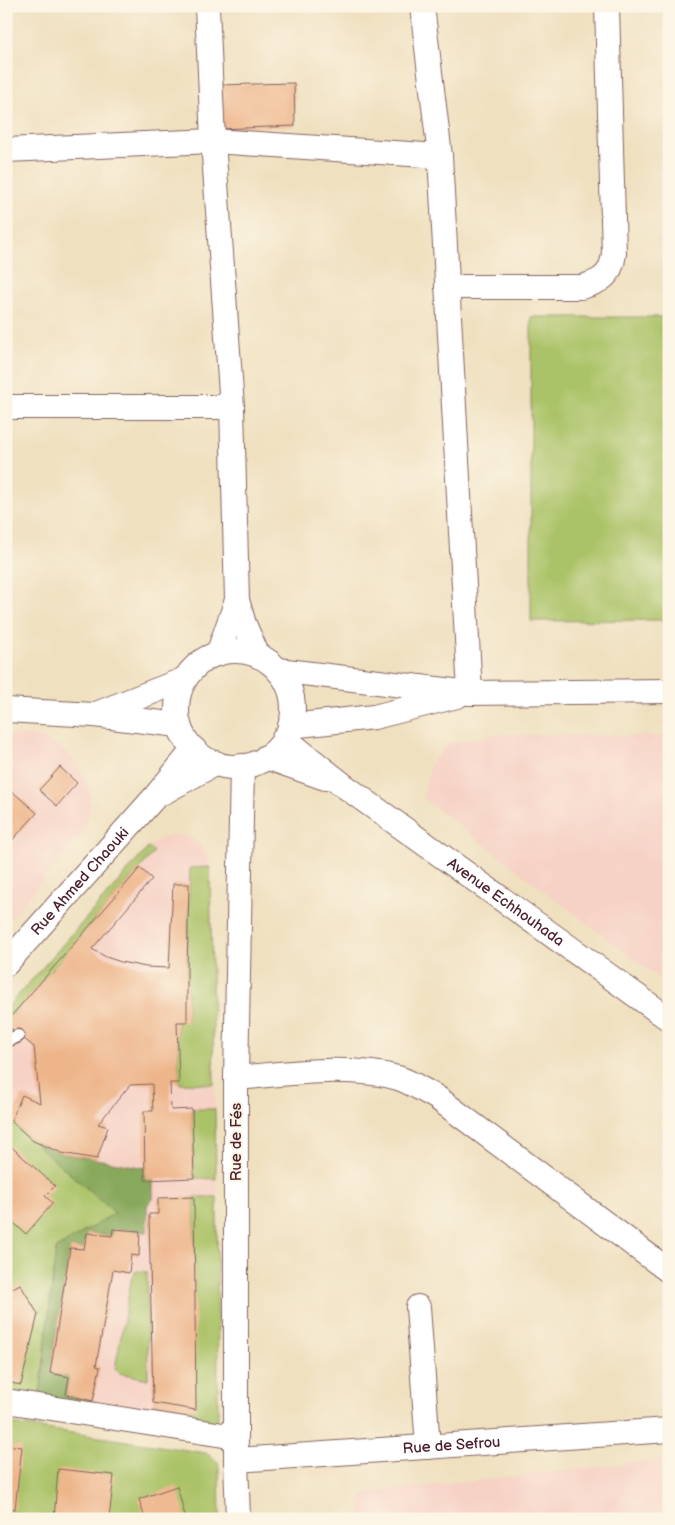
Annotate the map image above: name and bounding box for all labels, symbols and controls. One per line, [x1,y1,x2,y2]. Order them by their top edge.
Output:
street label: Rue Ahmed Chaouki [27,823,133,939]
street label: Avenue Echhouhada [444,854,568,950]
street label: Rue de Fés [227,1102,246,1181]
street label: Rue de Sefrou [402,1432,501,1458]

